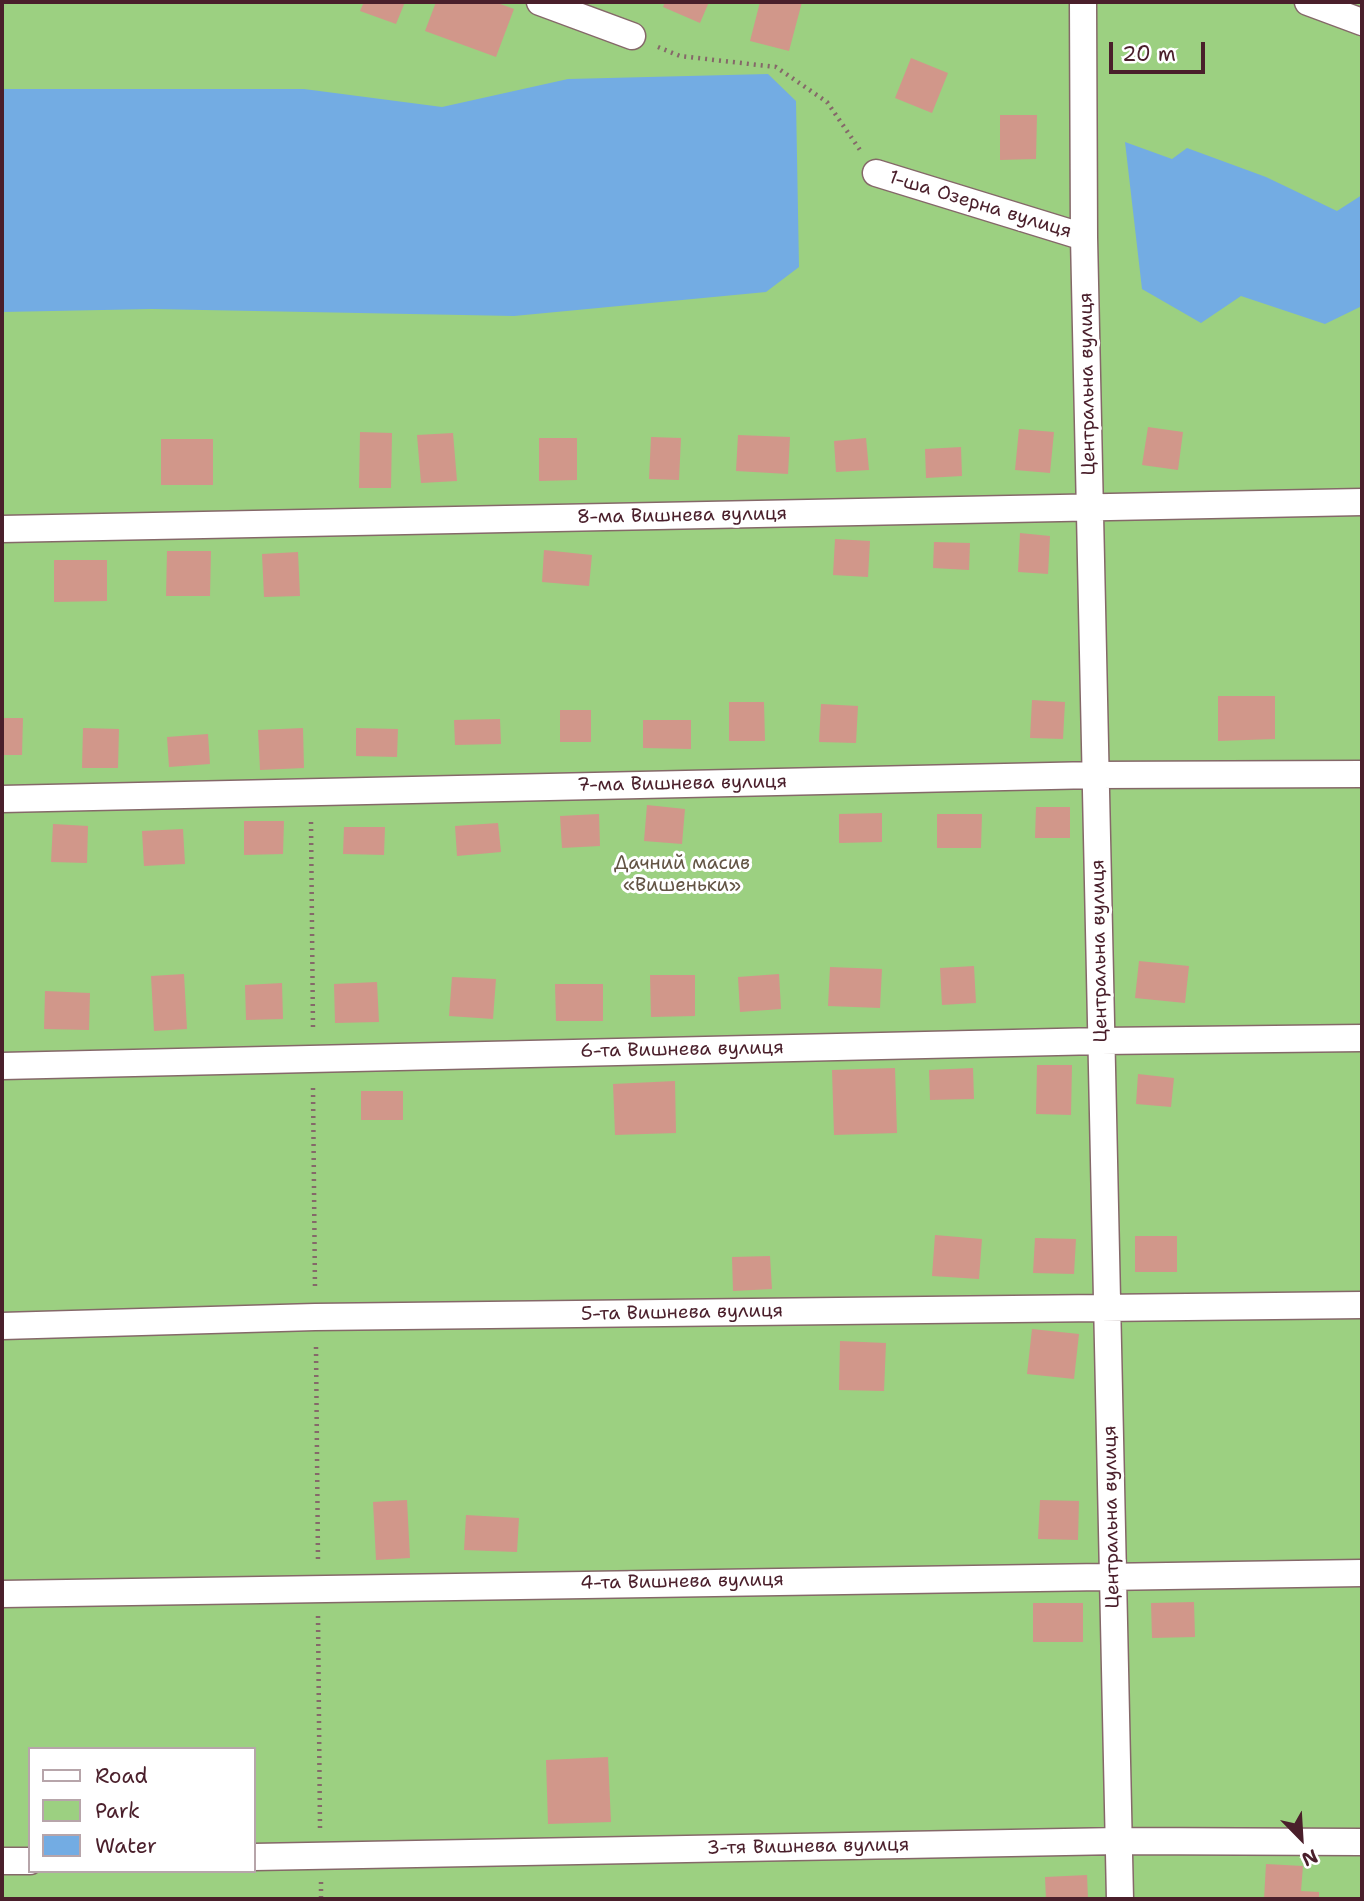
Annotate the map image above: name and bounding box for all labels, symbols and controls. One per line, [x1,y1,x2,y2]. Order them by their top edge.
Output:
scale bar [1112,28,1208,72]
text: 20 m [1122,40,1176,68]
street label: 1-ша Озерна вулиця [886,166,1074,244]
street label: Центральна вулиця [1075,292,1101,476]
street label: 8-ма Вишнева вулиця [577,503,787,529]
street label: 7-ма Вишнева вулиця [577,771,787,797]
park label: Дачний масив «Вишеньки» [614,853,750,897]
street label: Центральна вулиця [1087,859,1113,1043]
street label: 6-та Вишнева вулиця [580,1037,784,1063]
street label: 5-та Вишнева вулиця [581,1300,783,1326]
street label: Центральна вулиця [1099,1425,1125,1609]
street label: 4-та Вишнева вулиця [580,1569,784,1595]
legend [28,1747,256,1873]
text: Road [95,1762,148,1790]
text: Park [95,1797,140,1825]
north arrow [1266,1803,1336,1873]
text: Water [95,1832,157,1860]
street label: 3-тя Вишнева вулиця [707,1834,909,1860]
text: N [1298,1843,1322,1872]

